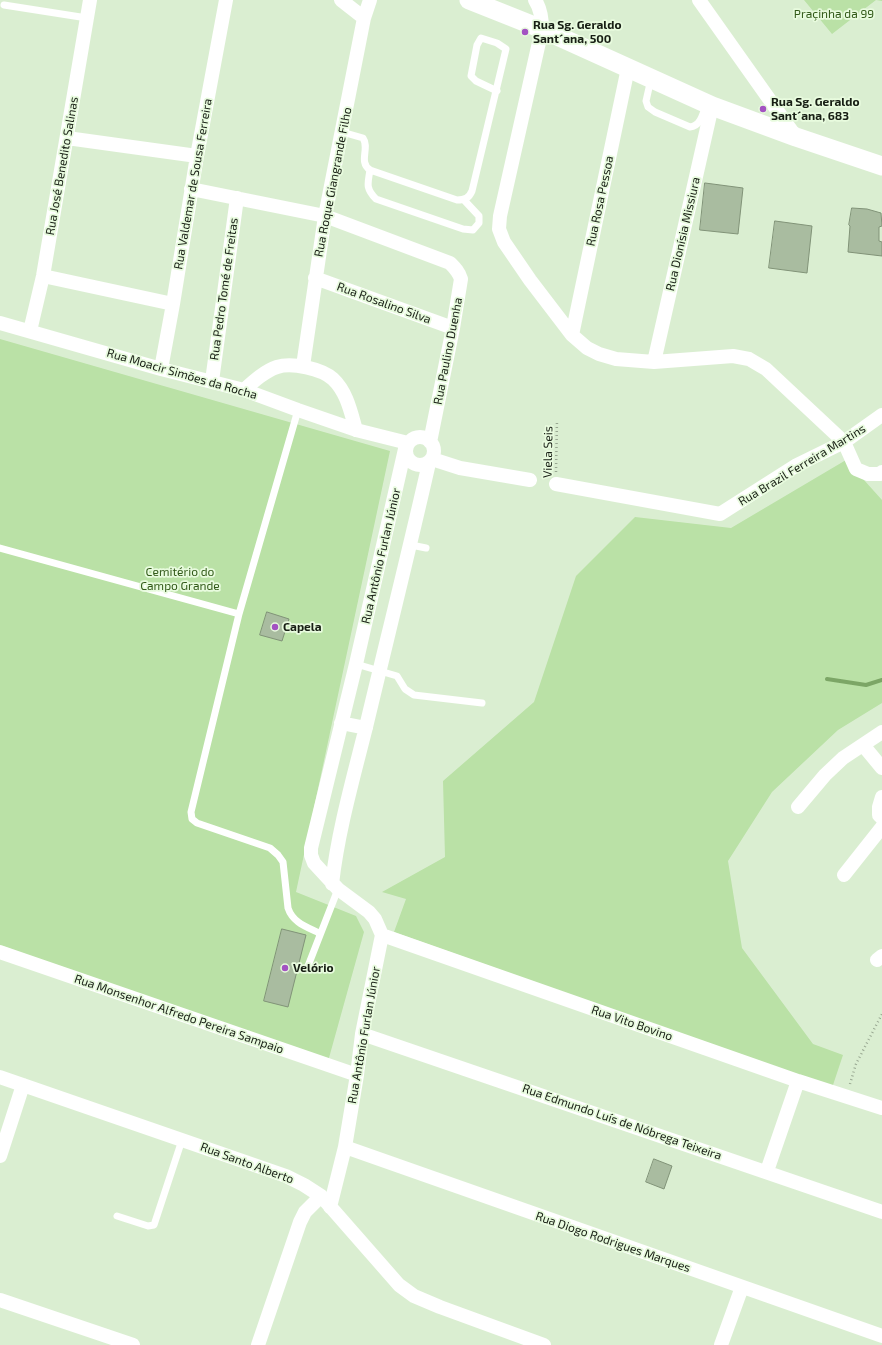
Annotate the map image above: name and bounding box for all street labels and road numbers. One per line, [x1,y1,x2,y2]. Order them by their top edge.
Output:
street label: Rua José Benedito Salinas [43,96,81,236]
street label: Rua Valdemar de Sousa Ferreira [171,97,215,271]
street label: Rua Roque Giangrande Filho [311,106,355,258]
street label: Rua Rosa Pessoa [583,154,617,248]
street label: Rua Dionísia Missiura [663,176,703,292]
street label: Rua Pedro Tomé de Freitas [207,217,241,361]
street label: Rua Rosalino Silva [335,279,433,327]
street label: Rua Paulino Duenha [431,296,465,406]
street label: Rua Moacir Simões da Rocha [105,346,259,402]
street label: Rua Brazil Ferreira Martins [736,421,868,509]
street label: Viela Seis [540,426,556,478]
street label: Rua Antônio Furlan Júnior [358,487,404,625]
street label: Rua Antônio Furlan Júnior [345,965,383,1105]
street label: Rua Monsenhor Alfredo Pereira Sampaio [72,971,286,1057]
street label: Rua Vito Bovino [589,1002,675,1044]
street label: Rua Edmundo Luís de Nóbrega Teixeira [520,1081,724,1163]
street label: Rua Santo Alberto [198,1139,296,1187]
street label: Rua Diogo Rodrigues Marques [534,1209,692,1275]

